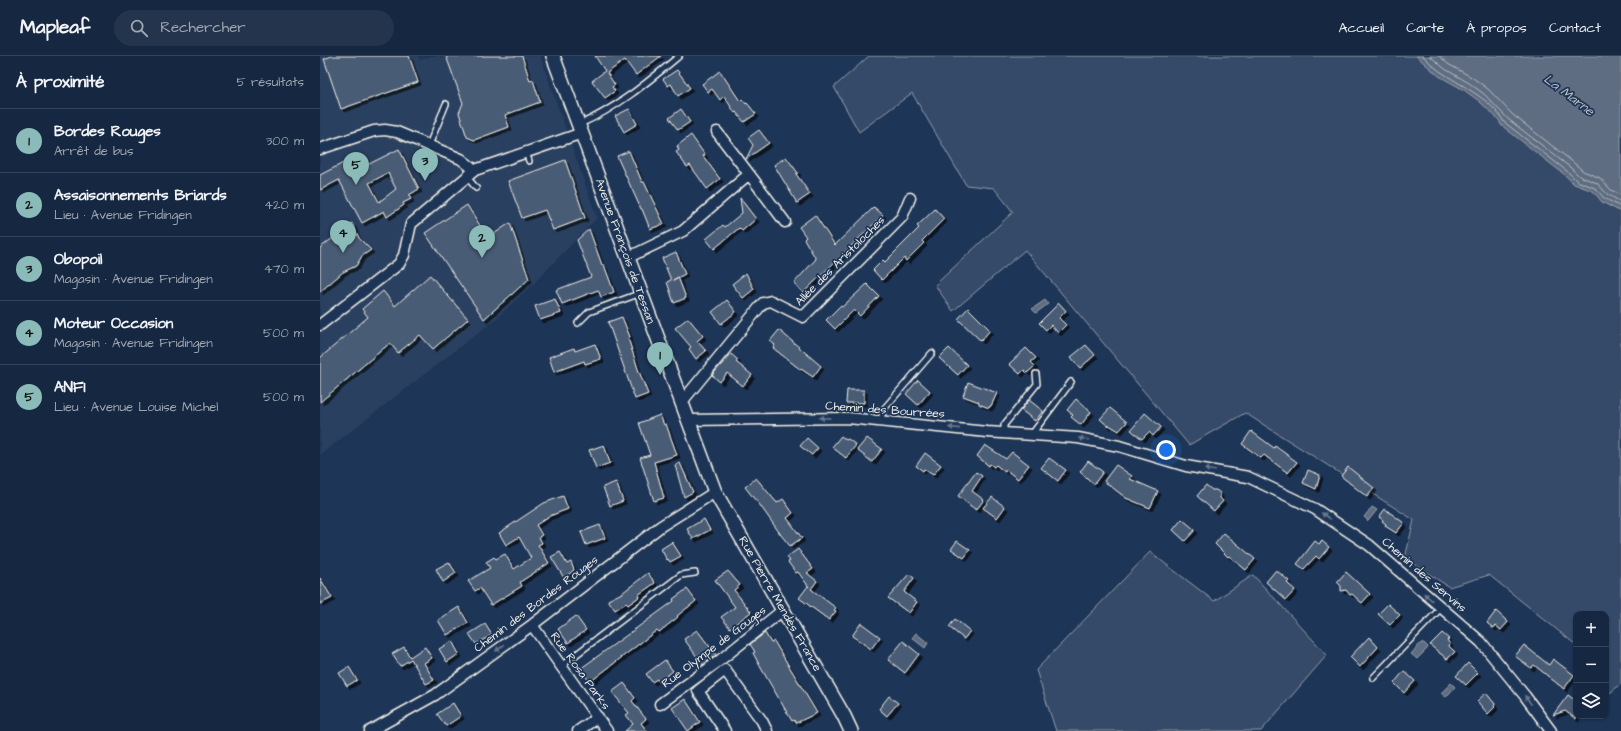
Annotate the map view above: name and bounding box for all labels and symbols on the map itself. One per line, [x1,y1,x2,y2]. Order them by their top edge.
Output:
water label: La Marne [1540,70,1599,120]
pin: 3 [412,148,438,181]
pin: 5 [343,152,369,185]
street label: Avenue François de Tessan [591,176,659,326]
street label: Allée des Aristoloches [791,212,889,310]
pin: 4 [330,220,356,253]
pin: 2 [469,225,495,258]
pin: 1 [647,342,673,375]
street label: Chemin des Bourrées [825,397,945,423]
one-way arrow [818,415,831,421]
one-way arrow [948,425,960,432]
one-way arrow [1078,436,1090,442]
your location [1156,440,1176,460]
one-way arrow [1204,467,1216,473]
one-way arrow [1321,512,1331,520]
street label: Rue Pierre Mendès France [734,533,826,675]
street label: Chemin des Servins [1378,533,1470,617]
street label: Chemin des Bordes Rouges [470,552,602,657]
one-way arrow [1423,592,1433,601]
street label: Rue Olympe de Gouges [658,602,770,693]
street label: Rue Rosa Parks [546,629,614,713]
one-way arrow [495,644,506,652]
one-way arrow [1524,694,1532,705]

